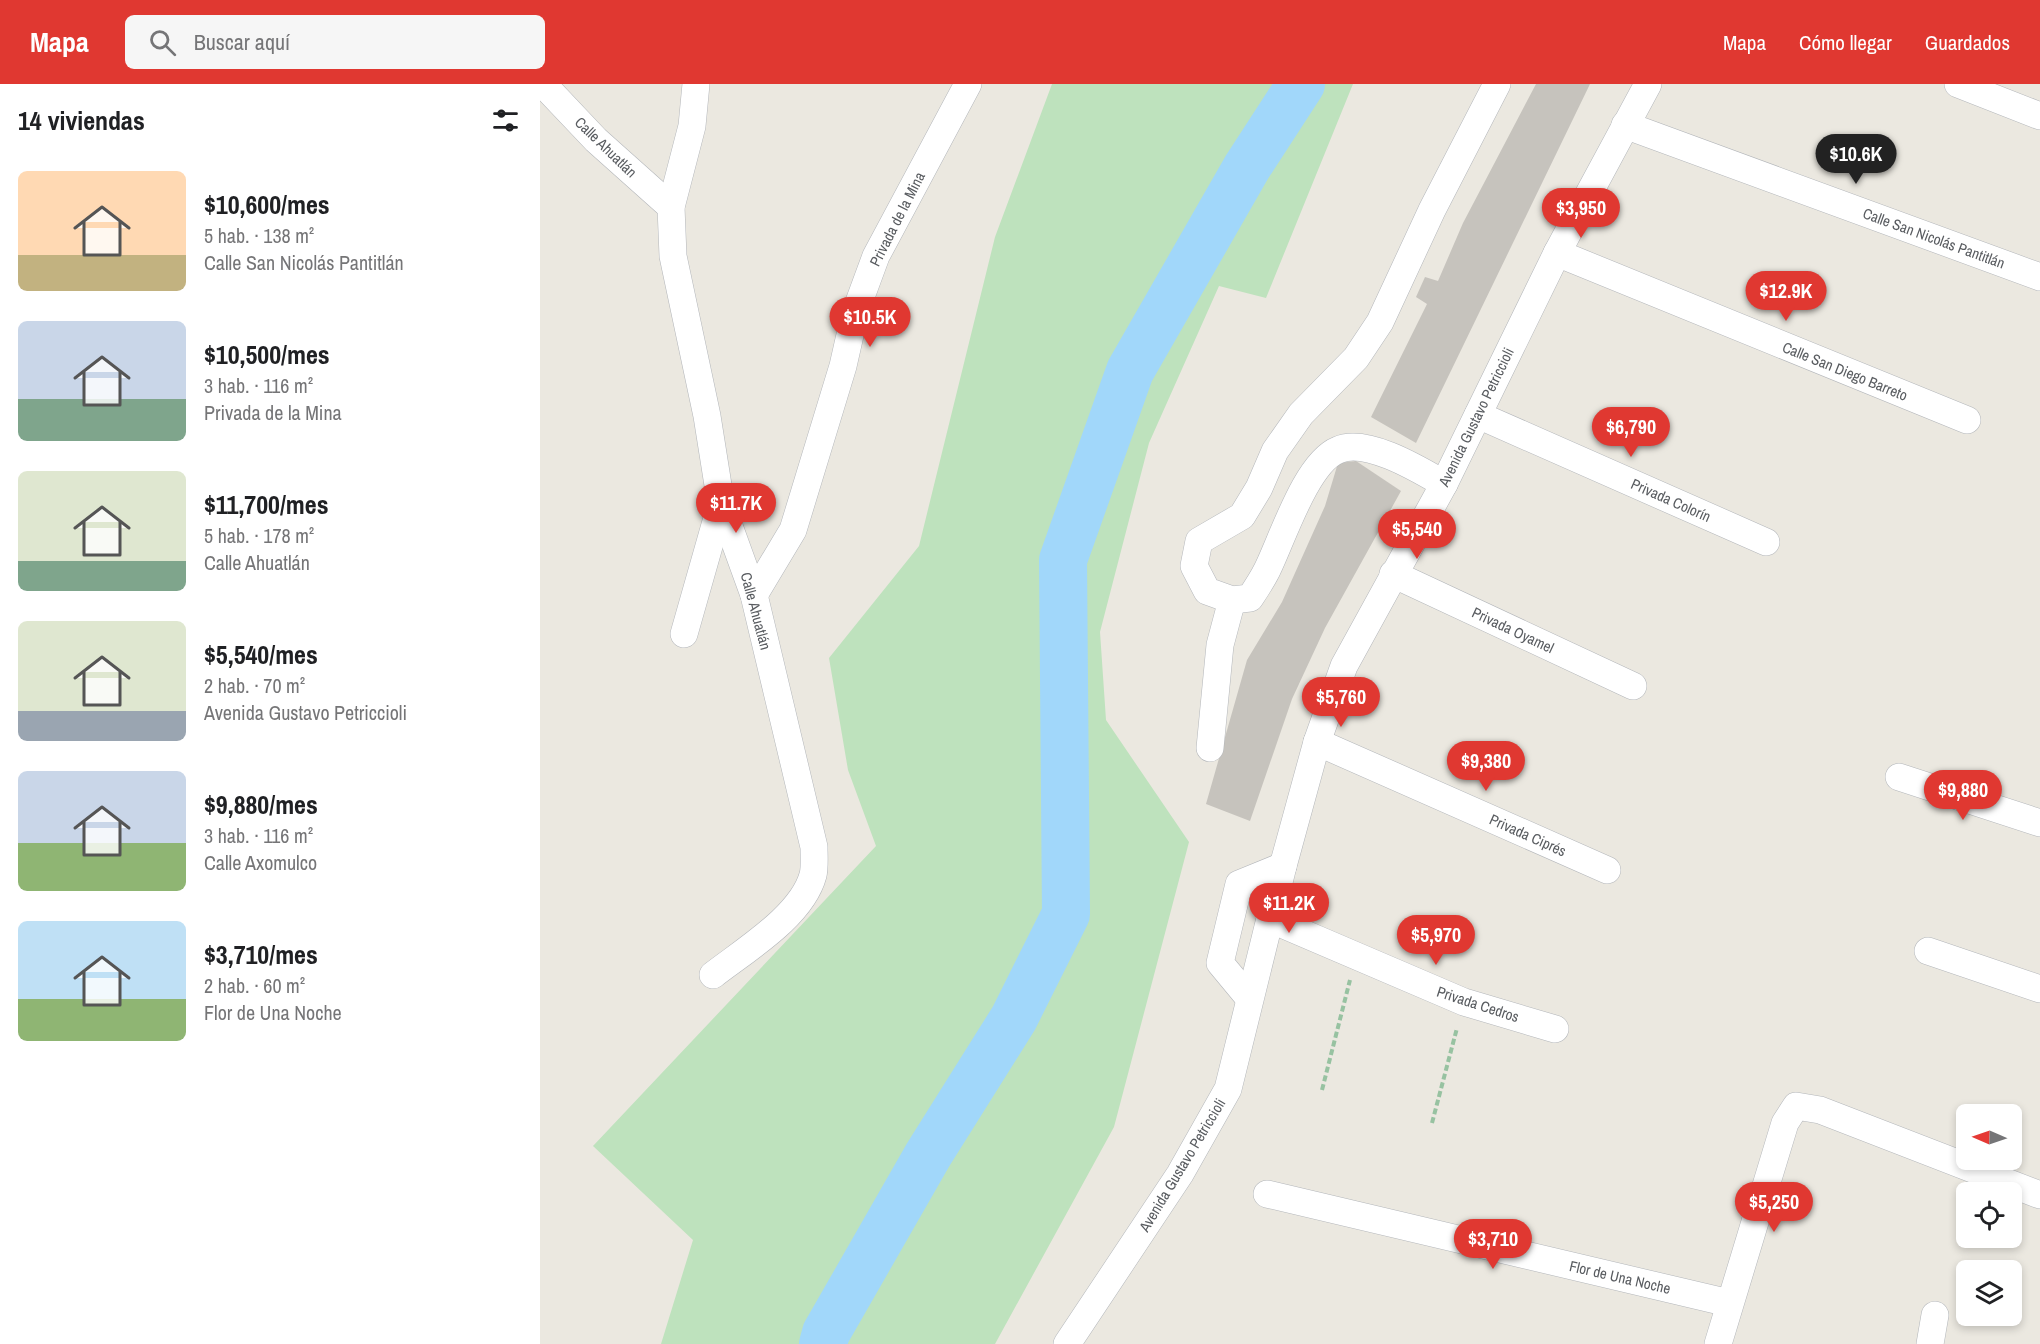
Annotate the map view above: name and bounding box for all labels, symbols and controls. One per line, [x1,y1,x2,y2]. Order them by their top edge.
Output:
search box [125,15,545,69]
text: Mapa [30,23,89,61]
icon: search [146,26,179,59]
text: Buscar aquí [194,27,290,57]
text: Mapa [1723,28,1766,57]
text: Cómo llegar [1799,28,1892,57]
text: Guardados [1925,28,2010,57]
text: 14 viviendas [18,103,145,138]
icon: filters [489,104,522,137]
street label: Calle Ahuatlán [570,112,642,182]
pin: $10.6K [1807,134,1905,185]
text: $10.6K [1830,140,1882,167]
street label: Privada de la Mina [864,168,930,270]
text: $10,600/mes [204,187,330,222]
pin: $3,950 [1532,188,1630,239]
text: $3,950 [1556,194,1606,221]
icon: home [66,195,138,267]
street label: Calle San Nicolás Pantitlán [1860,203,2008,273]
text: 5 hab. · 138 m² [204,222,314,249]
text: Calle San Nicolás Pantitlán [204,249,404,276]
pin: $12.9K [1737,271,1835,322]
text: $12.9K [1760,277,1812,304]
pin: $10.5K [821,297,919,348]
text: $10.5K [844,303,896,330]
street label: Calle San Diego Barreto [1779,336,1911,406]
text: $10,500/mes [204,337,330,372]
street label: Avenida Gustavo Petriccioli [1433,344,1519,491]
icon: home [66,345,138,417]
text: 3 hab. · 116 m² [204,372,313,399]
text: Privada de la Mina [204,399,342,426]
pin: $6,790 [1582,407,1680,458]
text: $6,790 [1606,413,1656,440]
street label: Privada Colorín [1628,473,1714,527]
pin: $11.7K [687,483,785,534]
text: $11,700/mes [204,487,329,522]
text: $11.7K [710,489,762,516]
icon: home [66,495,138,567]
pin: $5,540 [1368,509,1466,560]
text: $5,540 [1392,515,1442,542]
text: 5 hab. · 178 m² [204,522,314,549]
text: Calle Ahuatlán [204,549,310,576]
street label: Calle Ahuatlán [736,570,776,652]
street label: Privada Oyamel [1469,602,1557,658]
text: $5,540/mes [204,637,318,672]
icon: home [66,645,138,717]
text: 2 hab. · 70 m² [204,672,305,699]
pin: $5,760 [1292,677,1390,728]
text: $5,760 [1316,683,1366,710]
text: Avenida Gustavo Petriccioli [204,699,407,726]
pin: $9,380 [1437,741,1535,792]
text: $9,380 [1461,747,1511,774]
pin: $9,880 [1914,770,2012,821]
text: $9,880 [1938,776,1988,803]
text: $9,880/mes [204,787,318,822]
icon: home [66,795,138,867]
street label: Privada Ciprés [1486,809,1570,861]
text: 3 hab. · 116 m² [204,822,313,849]
text: Calle Axomulco [204,849,317,876]
pin: $11.2K [1240,883,1338,934]
text: $11.2K [1263,889,1315,916]
pin: $5,970 [1387,915,1485,966]
text: $5,970 [1411,921,1461,948]
text: $3,710/mes [204,937,318,972]
icon: home [66,945,138,1017]
text: 2 hab. · 60 m² [204,972,305,999]
street label: Privada Cedros [1434,981,1522,1027]
text: Flor de Una Noche [204,999,342,1026]
street label: Avenida Gustavo Petriccioli [1133,1094,1230,1237]
north arrow [1956,1104,2022,1170]
map controls [1956,1104,2022,1326]
pin: $5,250 [1725,1182,1823,1233]
button: locate [1956,1182,2022,1248]
text: $5,250 [1749,1188,1799,1215]
pin: $3,710 [1444,1219,1542,1270]
text: $3,710 [1468,1225,1518,1252]
street label: Flor de Una Noche [1567,1255,1673,1299]
button: layers [1956,1260,2022,1326]

